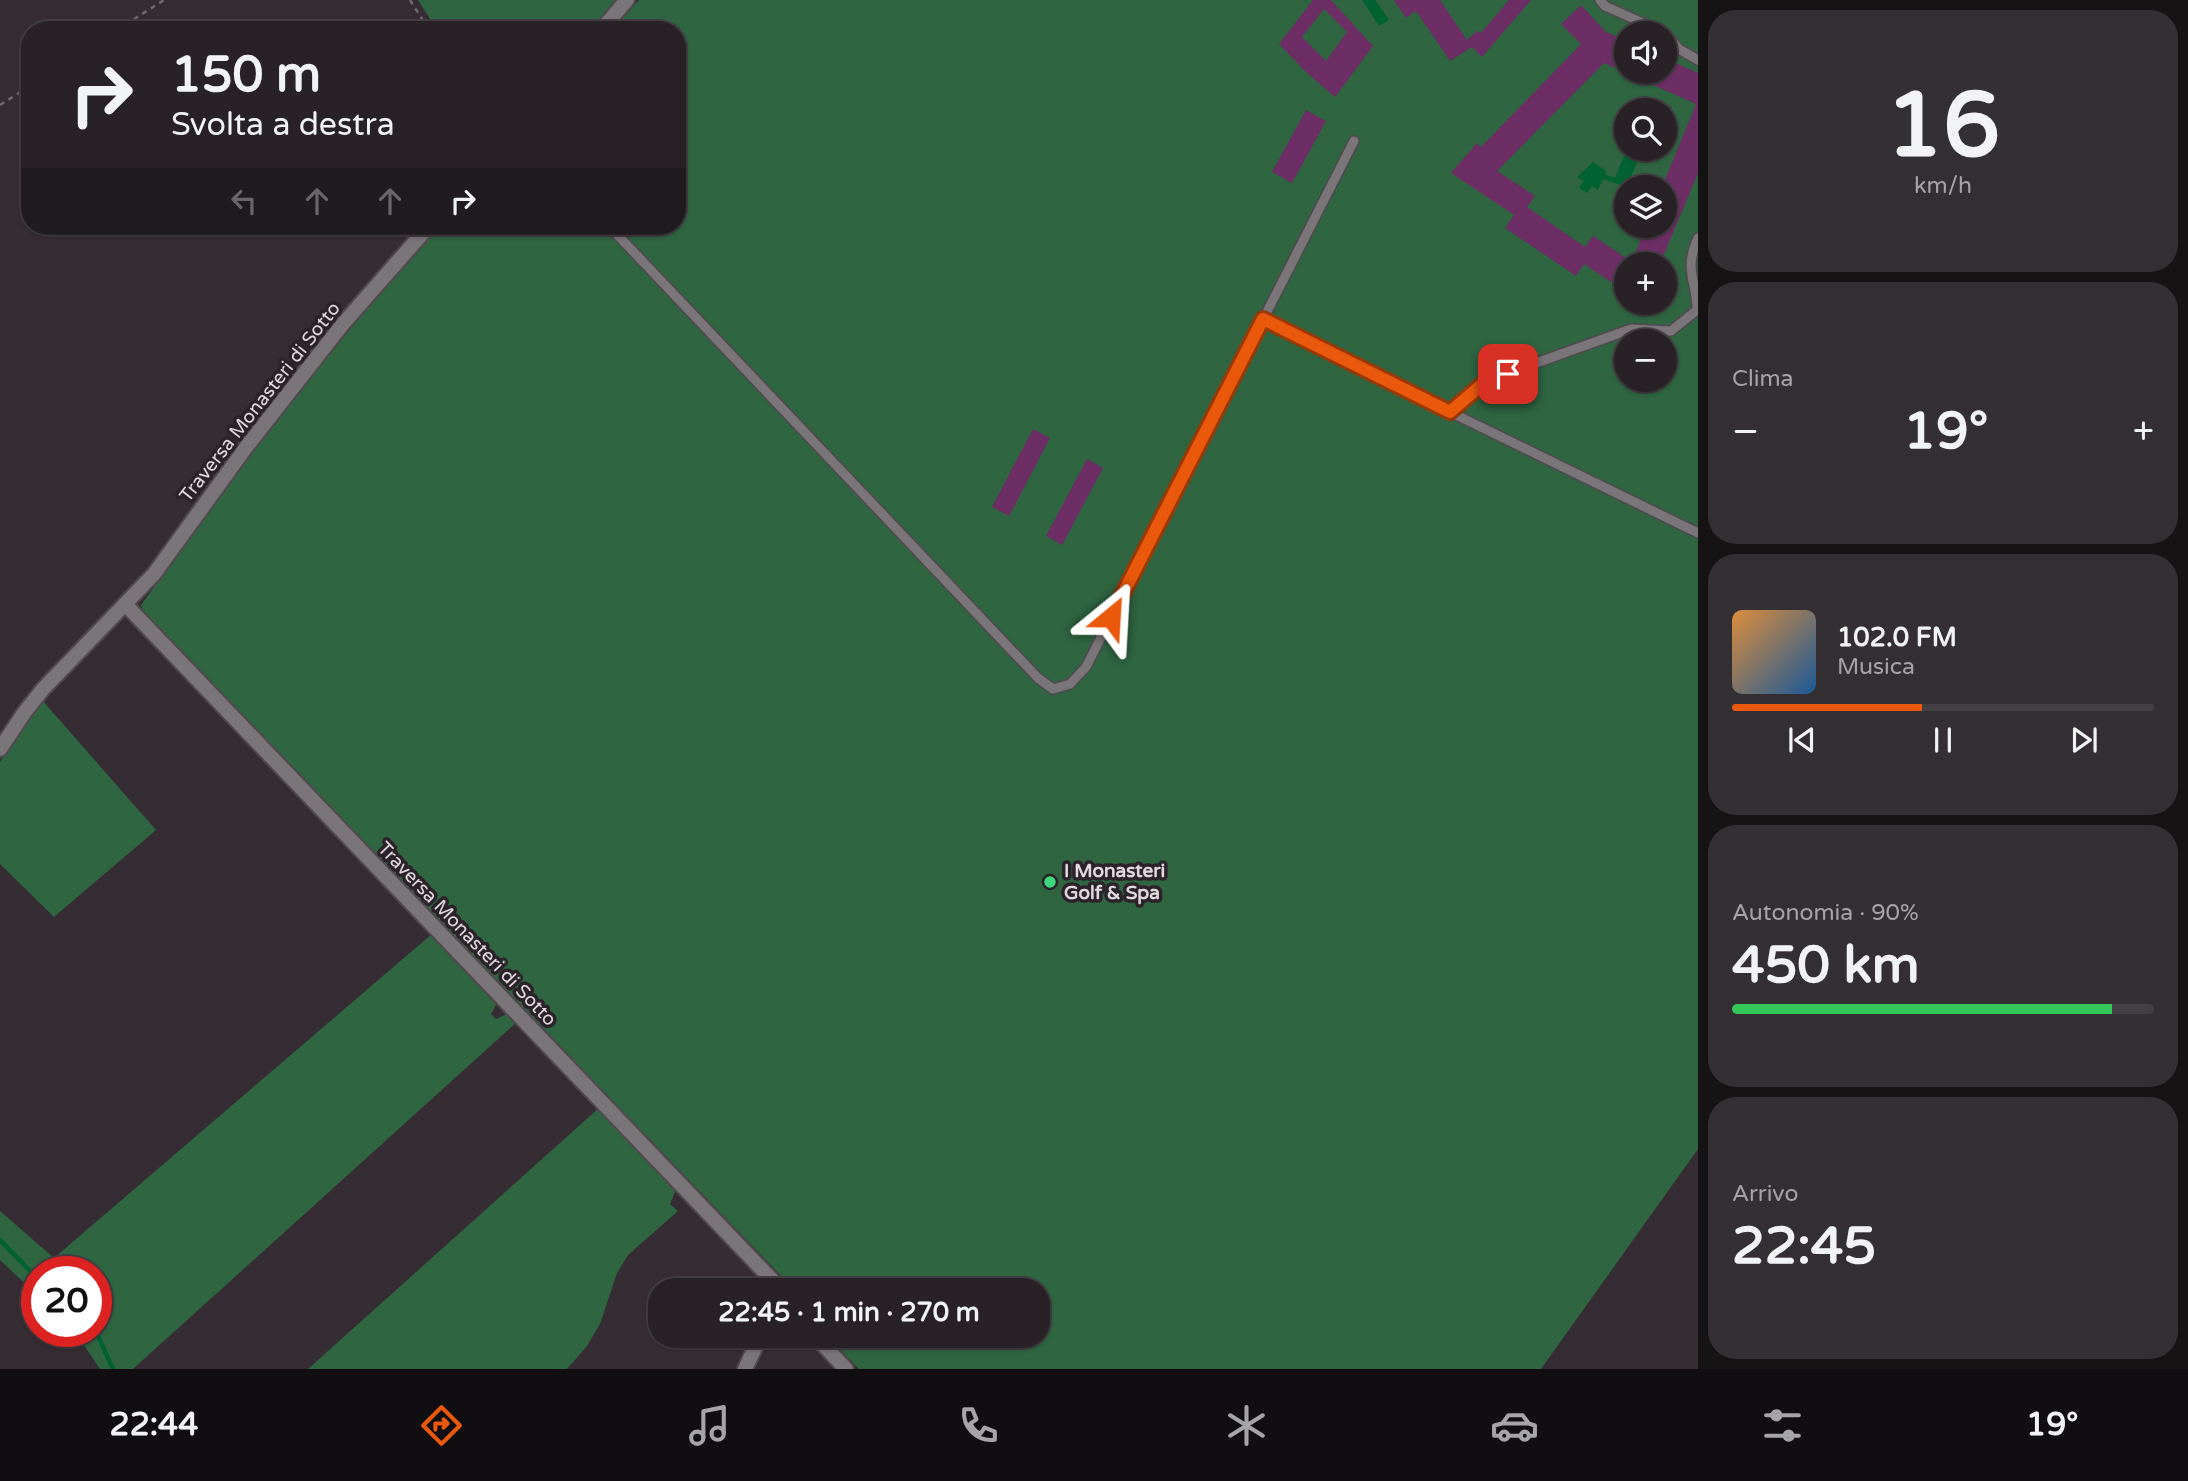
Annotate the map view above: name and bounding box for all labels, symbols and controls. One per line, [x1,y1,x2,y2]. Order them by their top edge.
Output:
map controls [1614,21,1677,392]
button: sound [1614,21,1677,84]
text: 150 m [171,46,321,105]
icon: right [56,49,147,140]
text: 16 [1886,71,2000,181]
button: search [1614,98,1677,161]
text: Svolta a destra [171,106,395,144]
text: km/h [1914,172,1972,200]
button: layers [1614,175,1677,238]
icon: left [225,182,263,220]
icon: ahead [298,182,336,220]
icon: ahead [371,182,409,220]
icon: right [444,182,482,220]
button: + [1614,252,1677,315]
street label: Traversa Monasteri di Sotto [175,298,345,506]
button: − [1614,329,1677,392]
pin [1478,344,1538,404]
icon: arrive [1489,355,1527,393]
text: Clima [1732,365,1793,393]
text: 19° [1903,400,1988,463]
text: − [1732,409,1759,455]
text: + [2133,409,2154,455]
position arrow [1074,580,1148,654]
text: 102.0 FM [1837,622,1957,653]
text: Musica [1837,653,1915,681]
icon: previous [1783,721,1821,759]
icon: pause [1924,721,1962,759]
icon: next [2065,721,2103,759]
street label: Traversa Monasteri di Sotto [373,837,561,1031]
place label: I Monasteri Golf & Spa [1064,860,1165,905]
marker: I Monasteri Golf & Spa [1042,874,1058,890]
text: Autonomia · 90% [1732,899,1919,927]
text: 450 km [1732,934,1920,997]
text: Arrivo [1732,1180,1798,1208]
text: 22:45 [1732,1215,1876,1278]
speed limit sign: 20 [21,1256,112,1347]
text: 22:45 · 1 min · 270 m [718,1297,980,1328]
icon: directions [417,1401,466,1450]
icon: music [685,1401,734,1450]
icon: phone [954,1401,1003,1450]
icon: climate [1222,1401,1271,1450]
icon: car [1490,1401,1539,1450]
icon: filters [1758,1401,1807,1450]
text: 22:44 [110,1406,198,1444]
text: 19° [2026,1406,2078,1444]

